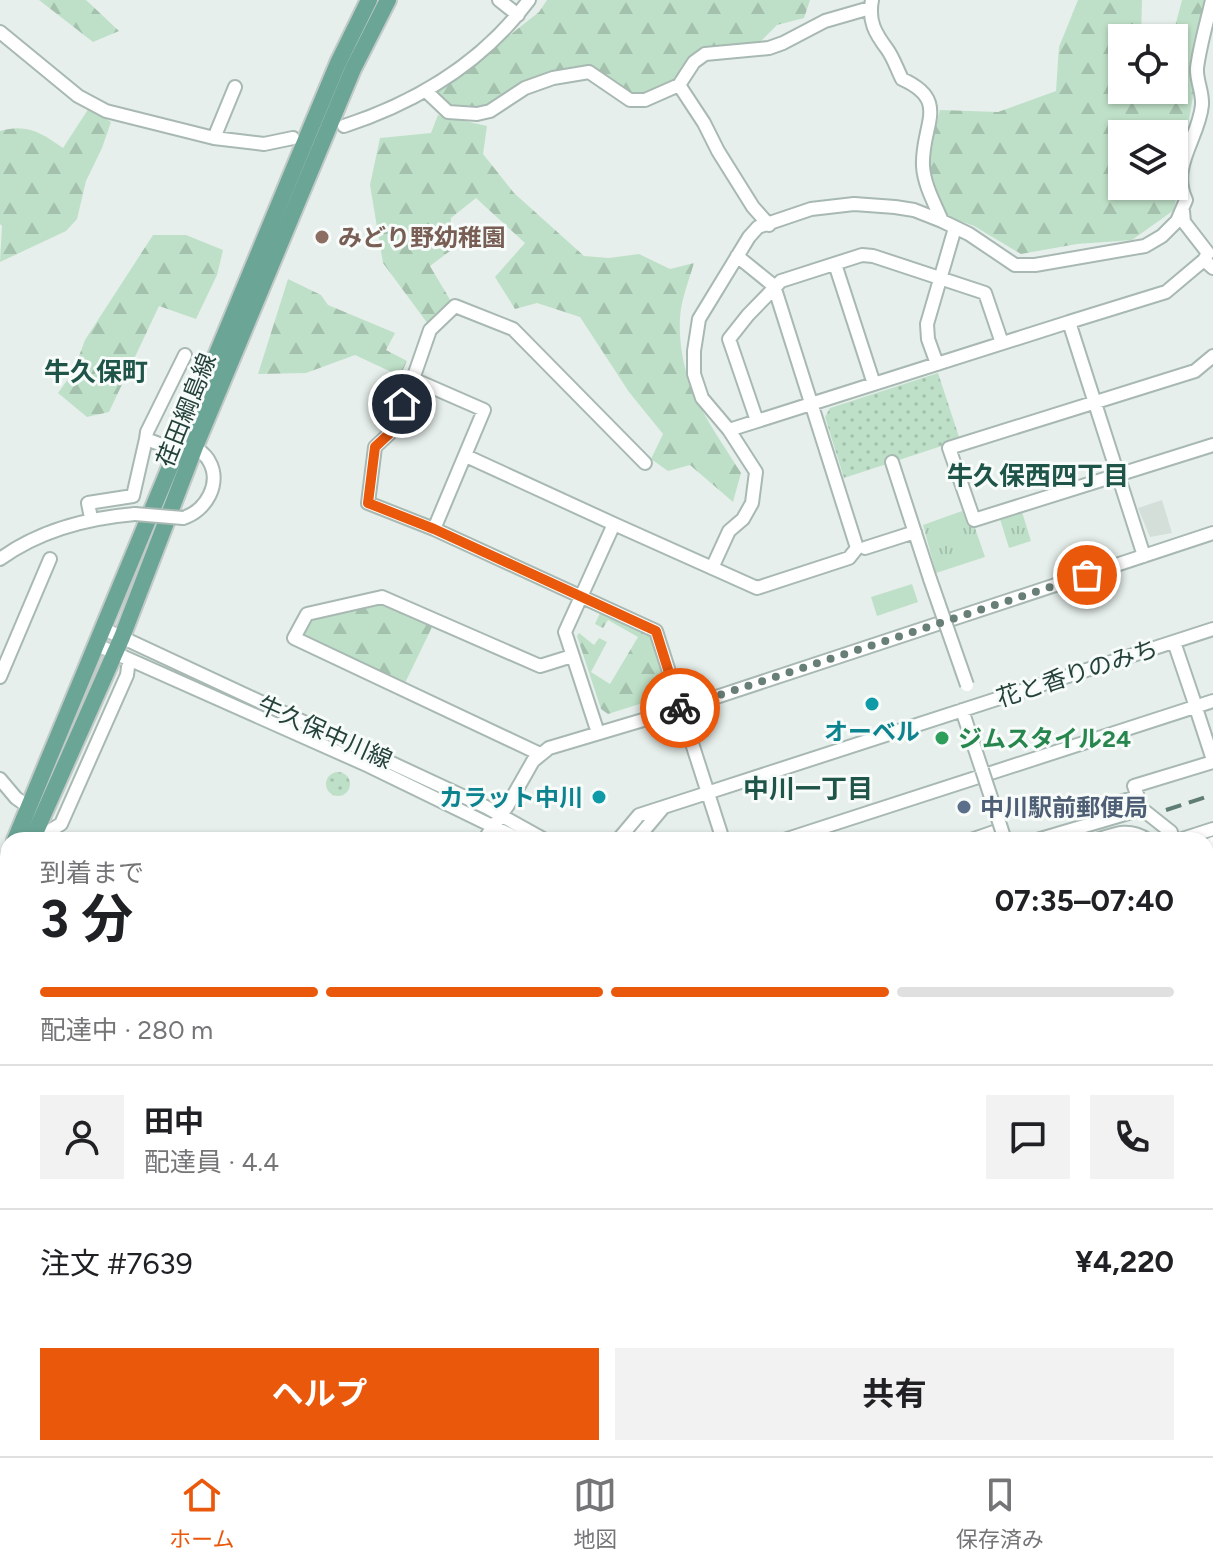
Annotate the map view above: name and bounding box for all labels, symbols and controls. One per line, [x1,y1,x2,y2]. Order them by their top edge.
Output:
map controls [1108,24,1188,200]
button: locate [1108,24,1188,104]
button: layers [1108,120,1188,200]
place label: みどり野幼稚園 [338,223,506,252]
marker: みどり野幼稚園 [313,228,331,246]
street label: 荏田綱島線 [150,349,222,471]
district label: 牛久保町 [44,356,148,388]
pin [368,370,436,438]
icon: home [380,382,424,426]
district label: 牛久保西四丁目 [947,460,1129,492]
pin [1053,541,1121,609]
icon: bag [1065,553,1109,597]
street label: 花と香りのみち [993,633,1161,713]
courier [640,668,720,748]
icon: bike [658,686,702,730]
street label: 牛久保中川線 [253,689,397,775]
marker: オーベル [863,695,881,713]
place label: オーベル [824,717,920,746]
place label: ジムスタイル24 [958,724,1131,753]
marker: ジムスタイル24 [933,729,951,747]
district label: 中川一丁目 [743,773,873,805]
place label: カラット中川 [439,783,583,812]
marker: カラット中川 [590,788,608,806]
place label: 中川駅前郵便局 [980,793,1148,822]
marker: 中川駅前郵便局 [955,798,973,816]
text: 到着まで [40,857,144,889]
text: 07:35–07:40 [995,882,1174,919]
text: 3 分 [40,888,133,950]
text: 配達中 · 280 m [40,1014,213,1046]
button: person [40,1095,124,1179]
button: chat [986,1095,1070,1179]
button: phone [1090,1095,1174,1179]
text: 田中 [144,1103,204,1140]
text: 配達員 · 4.4 [144,1146,279,1178]
text: ¥4,220 [1075,1243,1174,1280]
text: 注文 #7639 [40,1245,193,1282]
button: ヘルプ [40,1348,599,1440]
button: 共有 [615,1348,1174,1440]
tab: ホーム [169,1473,235,1553]
tab: 地図 [573,1473,617,1553]
tab: 保存済み [956,1473,1044,1553]

